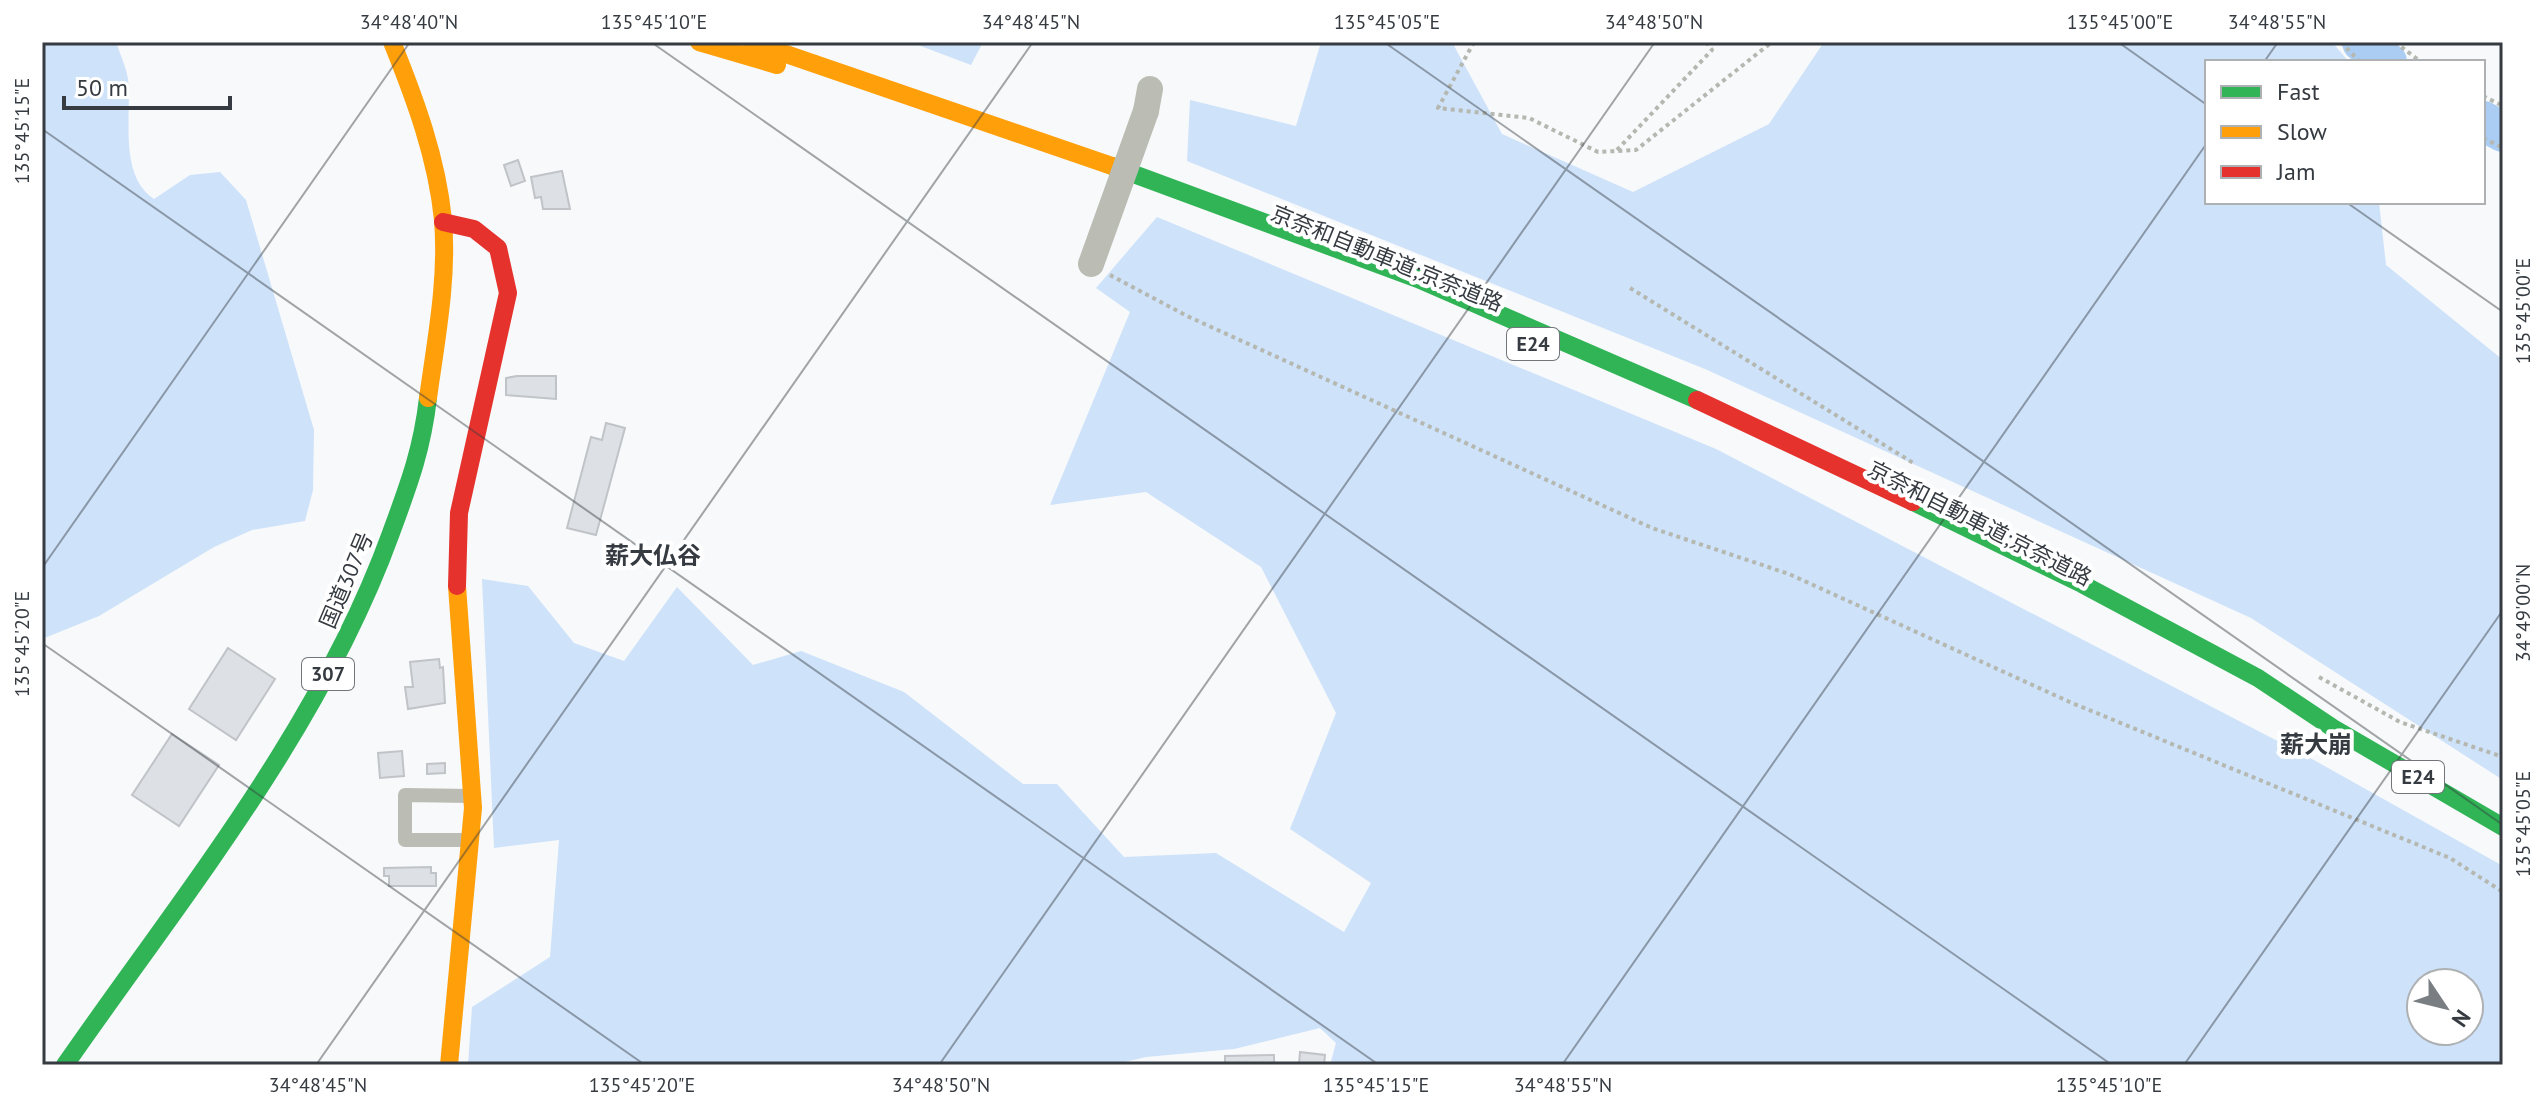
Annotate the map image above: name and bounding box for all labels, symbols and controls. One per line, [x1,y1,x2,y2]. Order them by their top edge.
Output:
text: 34°48'40"N [360,9,458,35]
text: 135°45'10"E [601,9,707,35]
text: 34°48'45"N [982,9,1080,35]
text: 135°45'05"E [1334,9,1440,35]
text: 34°48'50"N [1605,9,1703,35]
text: 135°45'00"E [2067,9,2173,35]
text: 34°48'55"N [2228,9,2326,35]
scale bar [64,60,230,110]
legend [2205,60,2485,204]
text: 50 m [76,72,128,103]
text: Fast [2277,76,2320,107]
text: 135°45'15"E [9,78,35,184]
text: Slow [2277,116,2327,147]
text: Jam [2276,156,2315,187]
street label: 京奈和自動車道;京奈道路 [1267,199,1507,317]
text: 135°45'00"E [2510,258,2536,364]
road number: E24 [1507,328,1559,360]
street label: 京奈和自動車道;京奈道路 [1863,454,2097,592]
street label: 国道307号 [313,528,379,632]
district label: 薪大仏谷 [605,540,701,571]
text: 34°49'00"N [2510,564,2536,662]
text: 135°45'20"E [9,591,35,697]
road number: 307 [302,658,354,690]
district label: 薪大崩 [2280,729,2352,760]
road number: E24 [2392,761,2444,793]
text: 135°45'05"E [2510,771,2536,877]
north arrow [2405,967,2485,1047]
text: N [2446,1005,2477,1032]
text: 34°48'45"N [269,1072,367,1098]
text: 135°45'20"E [589,1072,695,1098]
text: 34°48'50"N [892,1072,990,1098]
text: 135°45'15"E [1323,1072,1429,1098]
text: 34°48'55"N [1514,1072,1612,1098]
text: 135°45'10"E [2056,1072,2162,1098]

